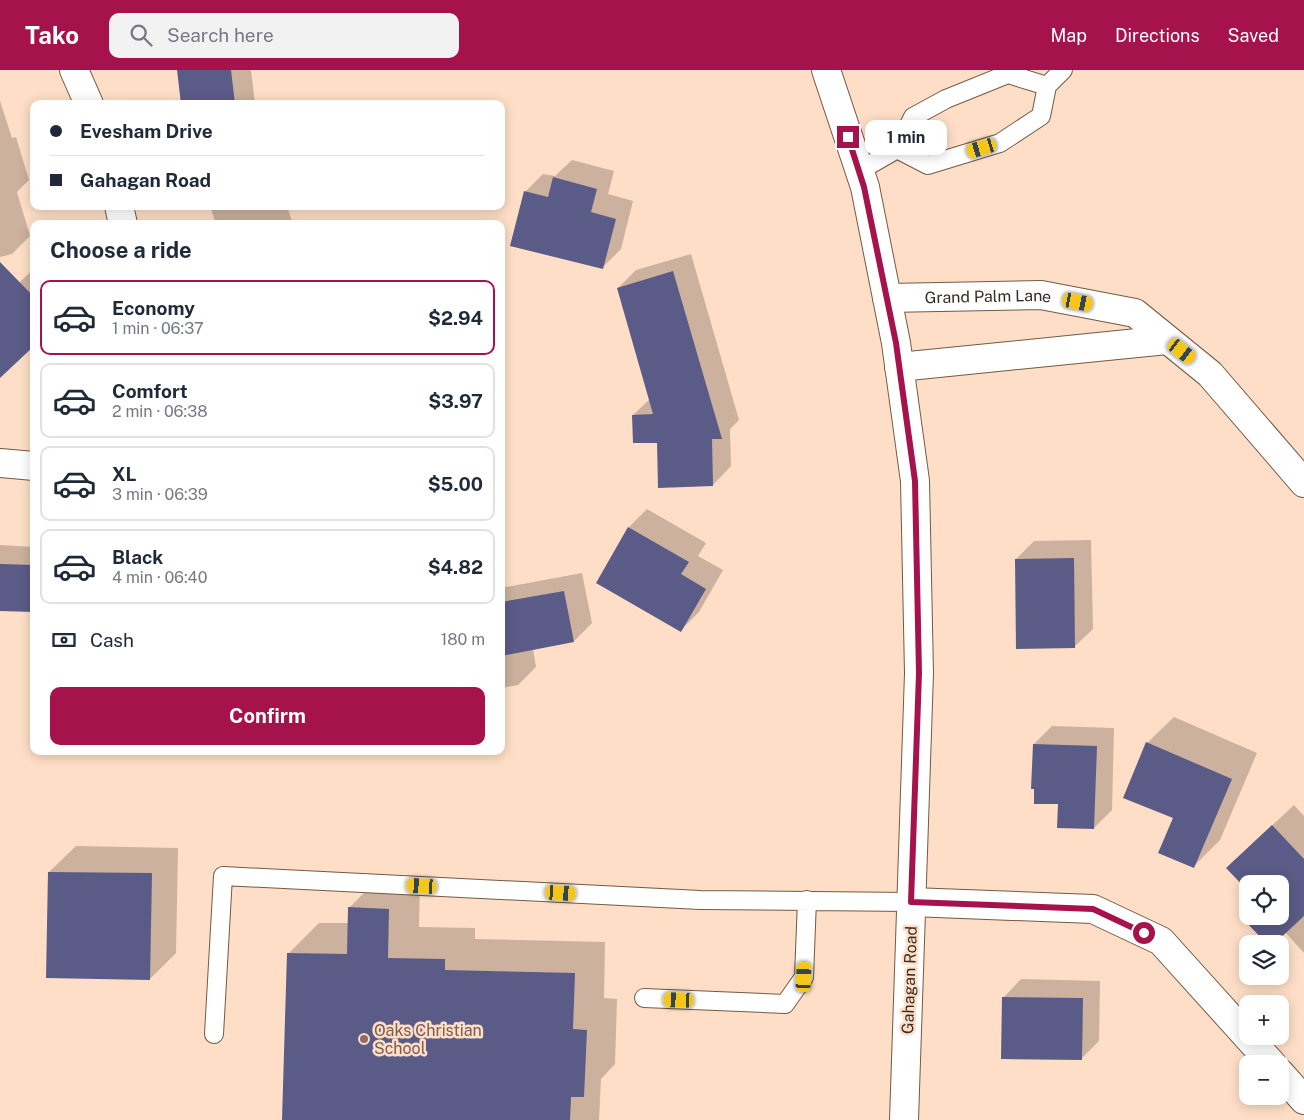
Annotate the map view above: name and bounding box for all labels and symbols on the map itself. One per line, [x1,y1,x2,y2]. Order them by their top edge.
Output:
callout: 1 min [866,120,948,154]
route end [837,126,859,148]
car [965,136,998,160]
street label: Grand Palm Lane [924,286,1053,307]
car [1061,292,1094,312]
car [1165,336,1198,366]
car [406,878,437,894]
car [545,885,576,901]
route start [1133,922,1155,944]
street label: Gahagan Road [898,926,921,1034]
car [795,962,812,992]
car [663,992,694,1008]
place label: Oaks Christian School [374,1021,482,1058]
marker: Oaks Christian School [358,1033,370,1045]

